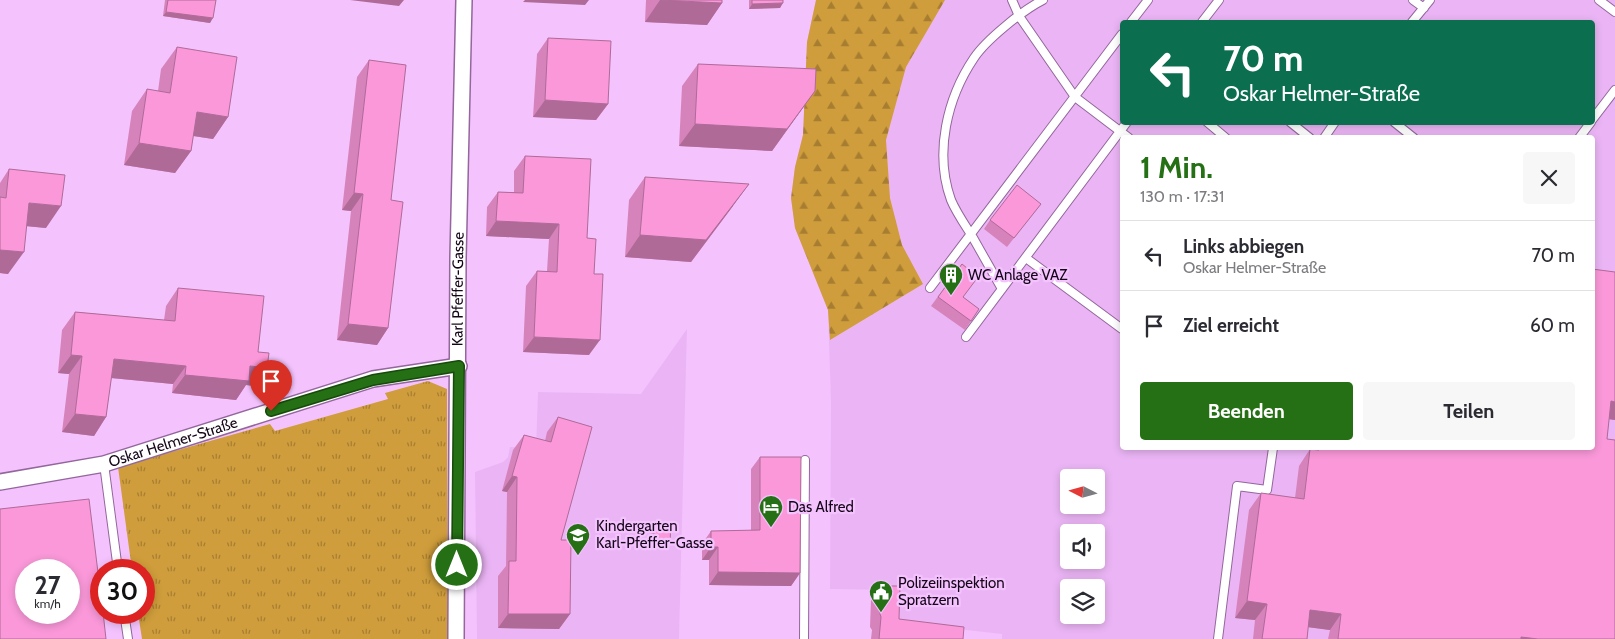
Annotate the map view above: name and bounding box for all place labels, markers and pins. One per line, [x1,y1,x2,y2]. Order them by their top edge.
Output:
building icon: WC Anlage VAZ [938,262,964,296]
place label: WC Anlage VAZ [968,266,1068,284]
pin [250,360,292,411]
hotel icon: Das Alfred [758,494,784,528]
place label: Das Alfred [788,498,854,516]
place label: Kindergarten Karl-Pfeffer-Gasse [596,517,713,552]
school or university icon: Kindergarten Karl-Pfeffer-Gasse [565,522,591,556]
place label: Polizeiinspektion Spratzern [898,574,1005,609]
public building icon: Polizeiinspektion Spratzern [868,579,894,613]

